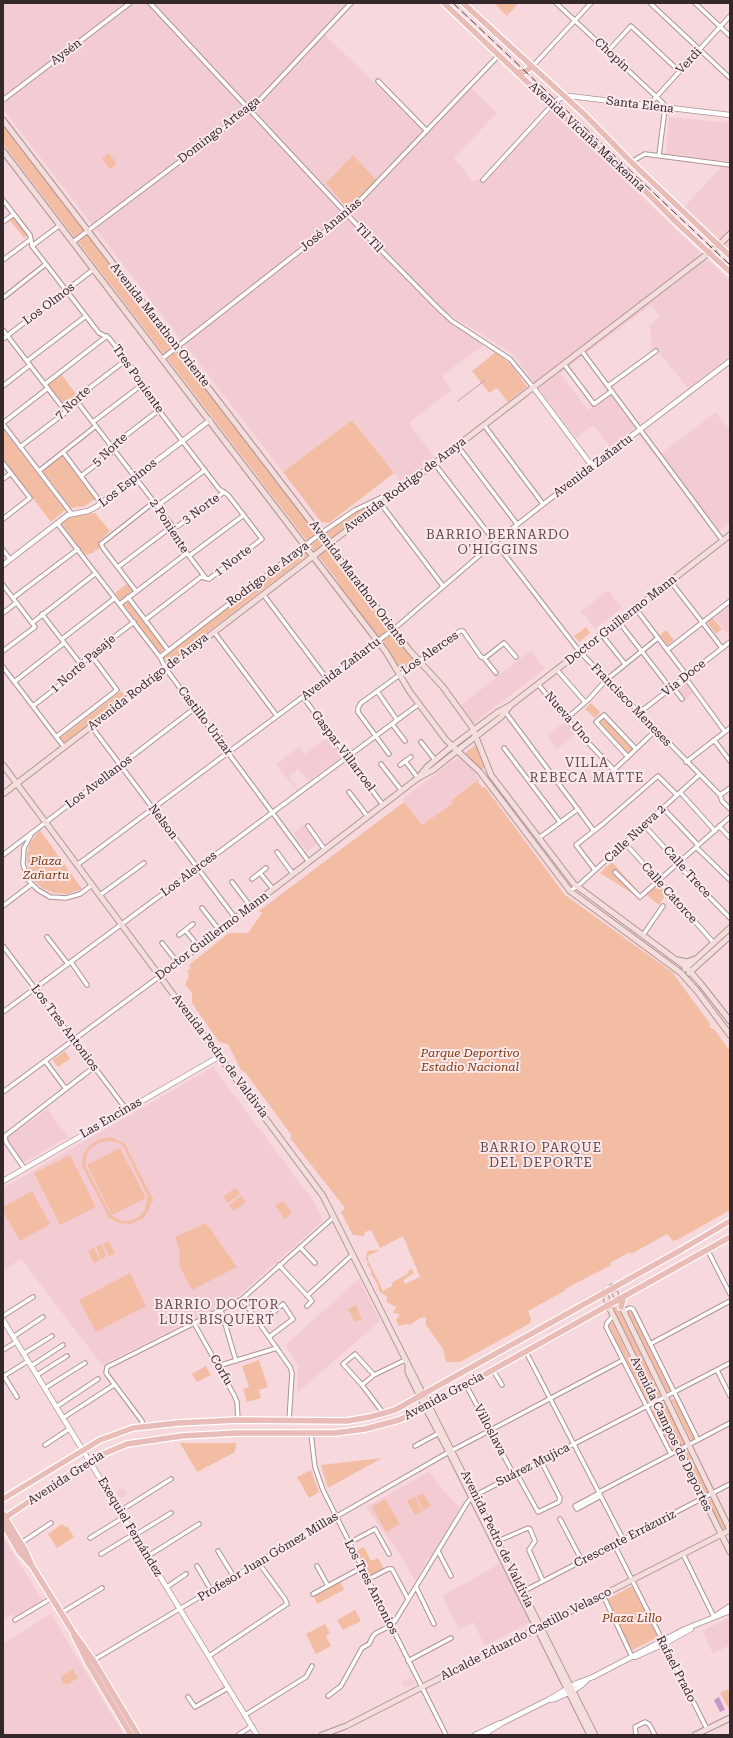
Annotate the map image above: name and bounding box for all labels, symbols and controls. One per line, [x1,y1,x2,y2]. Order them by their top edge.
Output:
street label: Chopin [591,35,633,75]
street label: Aysén [48,36,84,68]
street label: Verdi [673,45,705,77]
street label: Avenida Vicuña Mackenna [526,79,648,195]
street label: Domingo Arteaga [175,93,263,167]
street label: Santa Elena [605,94,675,116]
street label: José Ananías [297,195,365,255]
street label: Til Til [352,221,386,255]
street label: Avenida Marathon Oriente [107,260,213,390]
street label: Los Olmos [20,280,78,328]
street label: Tres Poniente [109,342,167,416]
street label: 7 Norte [52,383,94,423]
street label: 5 Norte [89,430,131,470]
street label: Avenida Zañartu [551,432,635,500]
street label: Avenida Rodrigo de Araya [341,434,469,536]
street label: Los Espinos [96,456,160,510]
street label: 3 Norte [180,491,222,527]
street label: 2 Poniente [146,496,192,556]
street label: Avenida Marathon Oriente [306,518,410,648]
district label: BARRIO BERNARDO O'HIGGINS [426,527,570,558]
street label: Rodrigo de Araya [224,538,312,610]
street label: 1 Norte [212,542,254,580]
street label: Doctor Guillermo Mann [562,572,680,668]
street label: Los Alerces [399,628,461,678]
street label: Avenida Rodrigo de Araya [85,630,211,734]
street label: 1 Norte Pasaje [47,632,119,696]
street label: Avenida Zañartu [299,635,383,703]
street label: Vía Doce [659,656,709,700]
street label: Francisco Meneses [588,661,674,749]
street label: Castillo Urizar [175,684,235,758]
street label: Nueva Uno [542,689,594,747]
street label: Gaspar Villarroel [308,708,378,794]
street label: Los Avellanos [63,752,135,812]
district label: VILLA REBECA MATTE [530,755,644,786]
street label: Nelson [145,802,181,842]
street label: Calle Nueva 2 [601,802,669,866]
street label: Calle Trece [660,843,714,901]
street label: Los Alerces [158,848,220,900]
park label: Plaza Zañartu [23,854,69,882]
street label: Calle Catorce [638,860,700,926]
street label: Doctor Guillermo Mann [153,889,271,983]
street label: Los Tres Antonios [28,982,102,1074]
street label: Avenida Pedro de Valdivia [169,991,271,1121]
park label: Parque Deportivo Estadio Nacional [421,1046,519,1074]
street label: Las Encinas [78,1095,144,1141]
district label: BARRIO PARQUE DEL DEPORTE [480,1140,602,1171]
district label: BARRIO DOCTOR LUIS BISQUERT [155,1297,279,1328]
street label: Corfu [206,1352,236,1388]
street label: Avenida Campos de Deportes [627,1354,715,1514]
street label: Avenida Grecia [402,1369,486,1423]
street label: Villoslava [471,1402,509,1458]
street label: Suárez Mujica [494,1440,572,1490]
street label: Avenida Grecia [25,1448,107,1508]
street label: Avenida Pedro de Valdivia [457,1468,537,1610]
street label: Exequiel Fernández [95,1475,165,1579]
street label: Crescente Errázuriz [572,1507,678,1571]
street label: Profesor Juan Gómez Millas [195,1509,341,1605]
street label: Los Tres Antonios [341,1537,401,1637]
street label: Alcalde Eduardo Castillo Velasco [438,1584,614,1684]
park label: Plaza Lillo [602,1611,662,1625]
street label: Rafael Prado [653,1633,699,1705]

